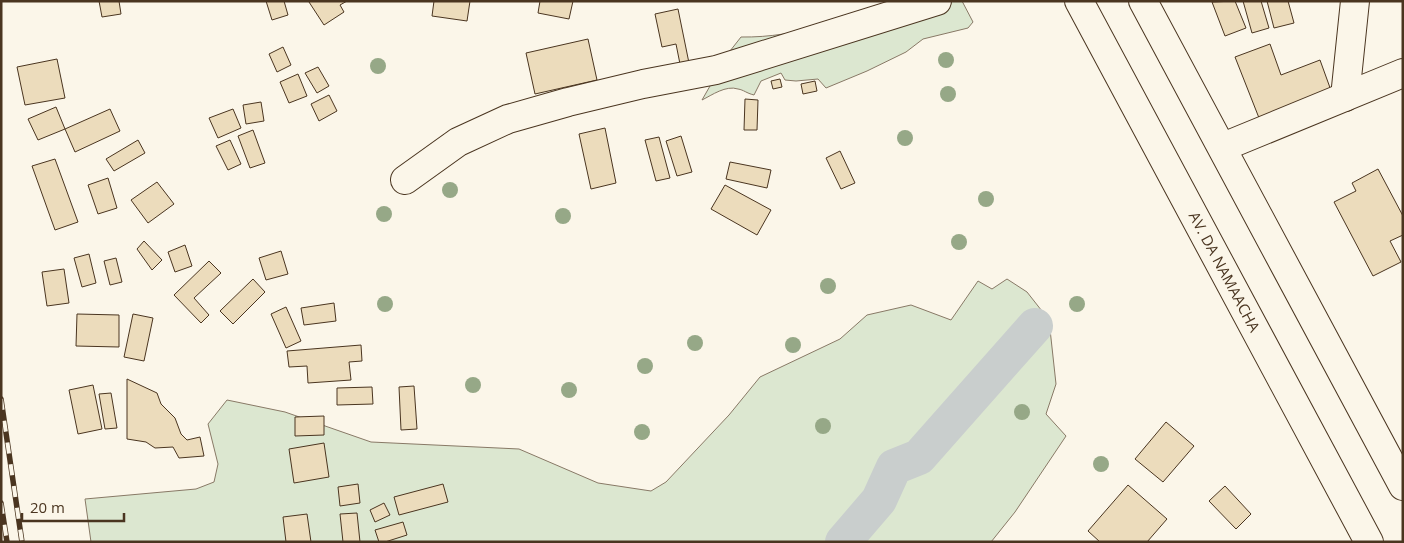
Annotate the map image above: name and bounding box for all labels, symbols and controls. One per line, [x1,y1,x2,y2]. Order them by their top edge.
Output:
street label: AV. DA NAMAACHA [1185,208,1265,336]
scale bar [22,490,125,522]
text: 20 m [30,497,65,517]

